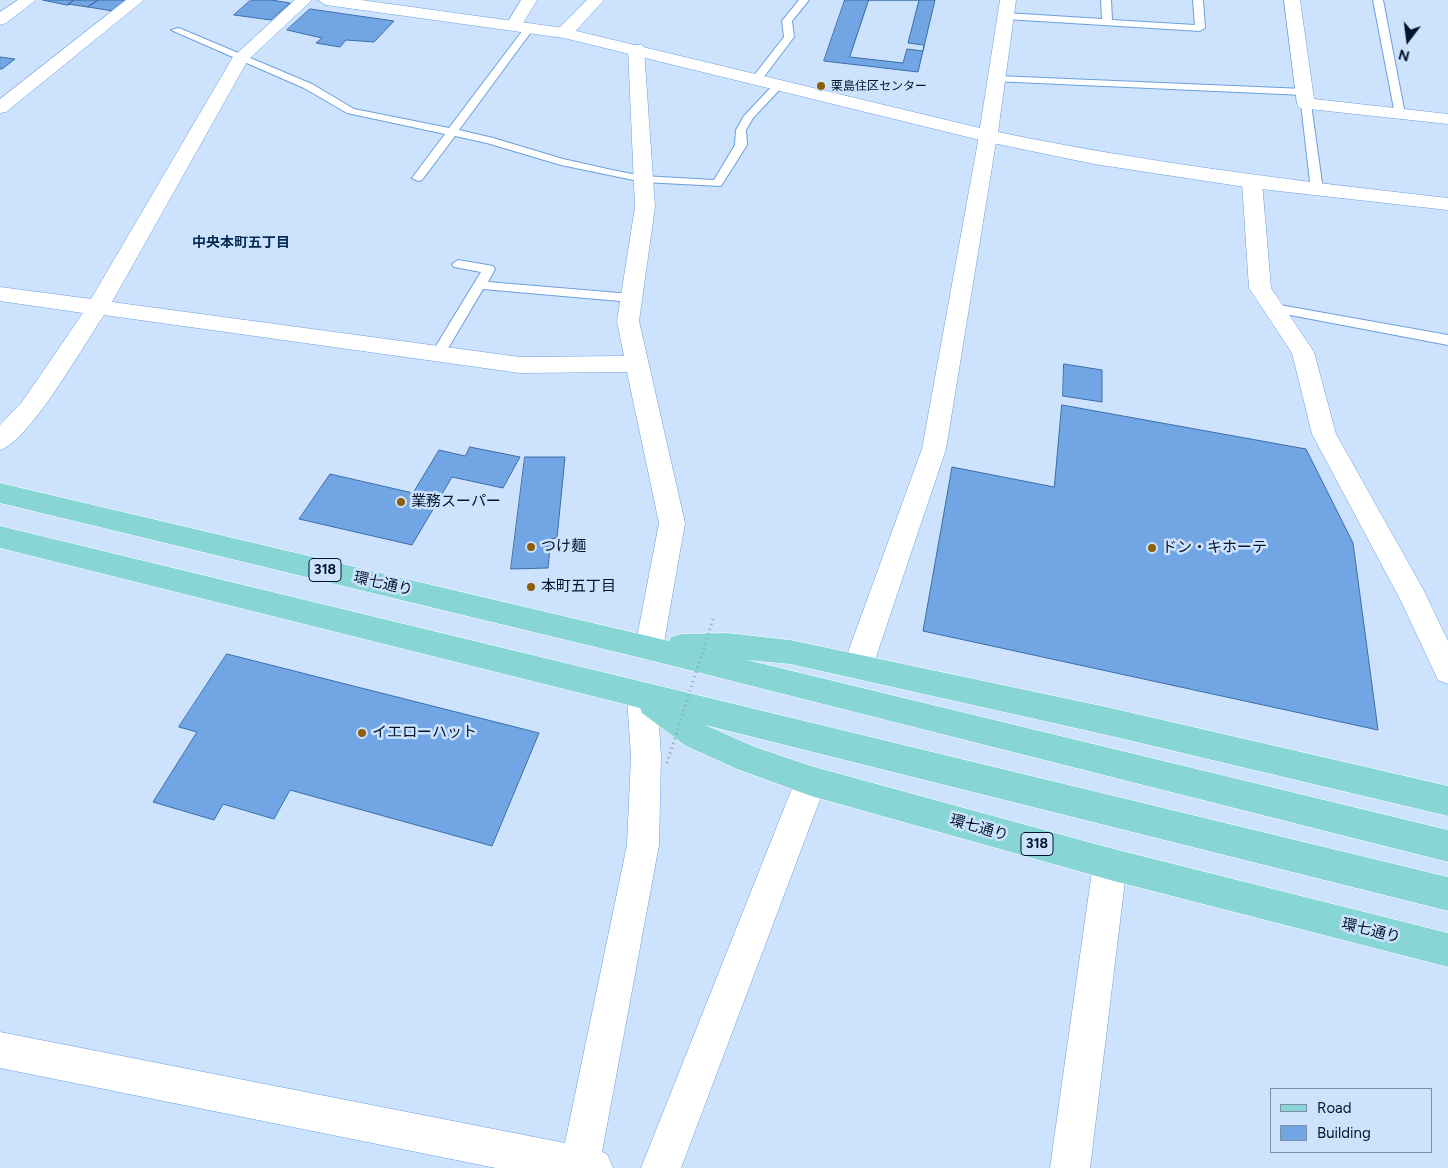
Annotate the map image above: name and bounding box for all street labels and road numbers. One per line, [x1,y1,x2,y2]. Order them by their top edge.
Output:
road number: 318 [309,558,341,582]
street label: 環七通り [352,568,414,600]
street label: 環七通り [948,811,1010,845]
road number: 318 [1021,832,1053,856]
street label: 環七通り [1340,915,1402,947]

